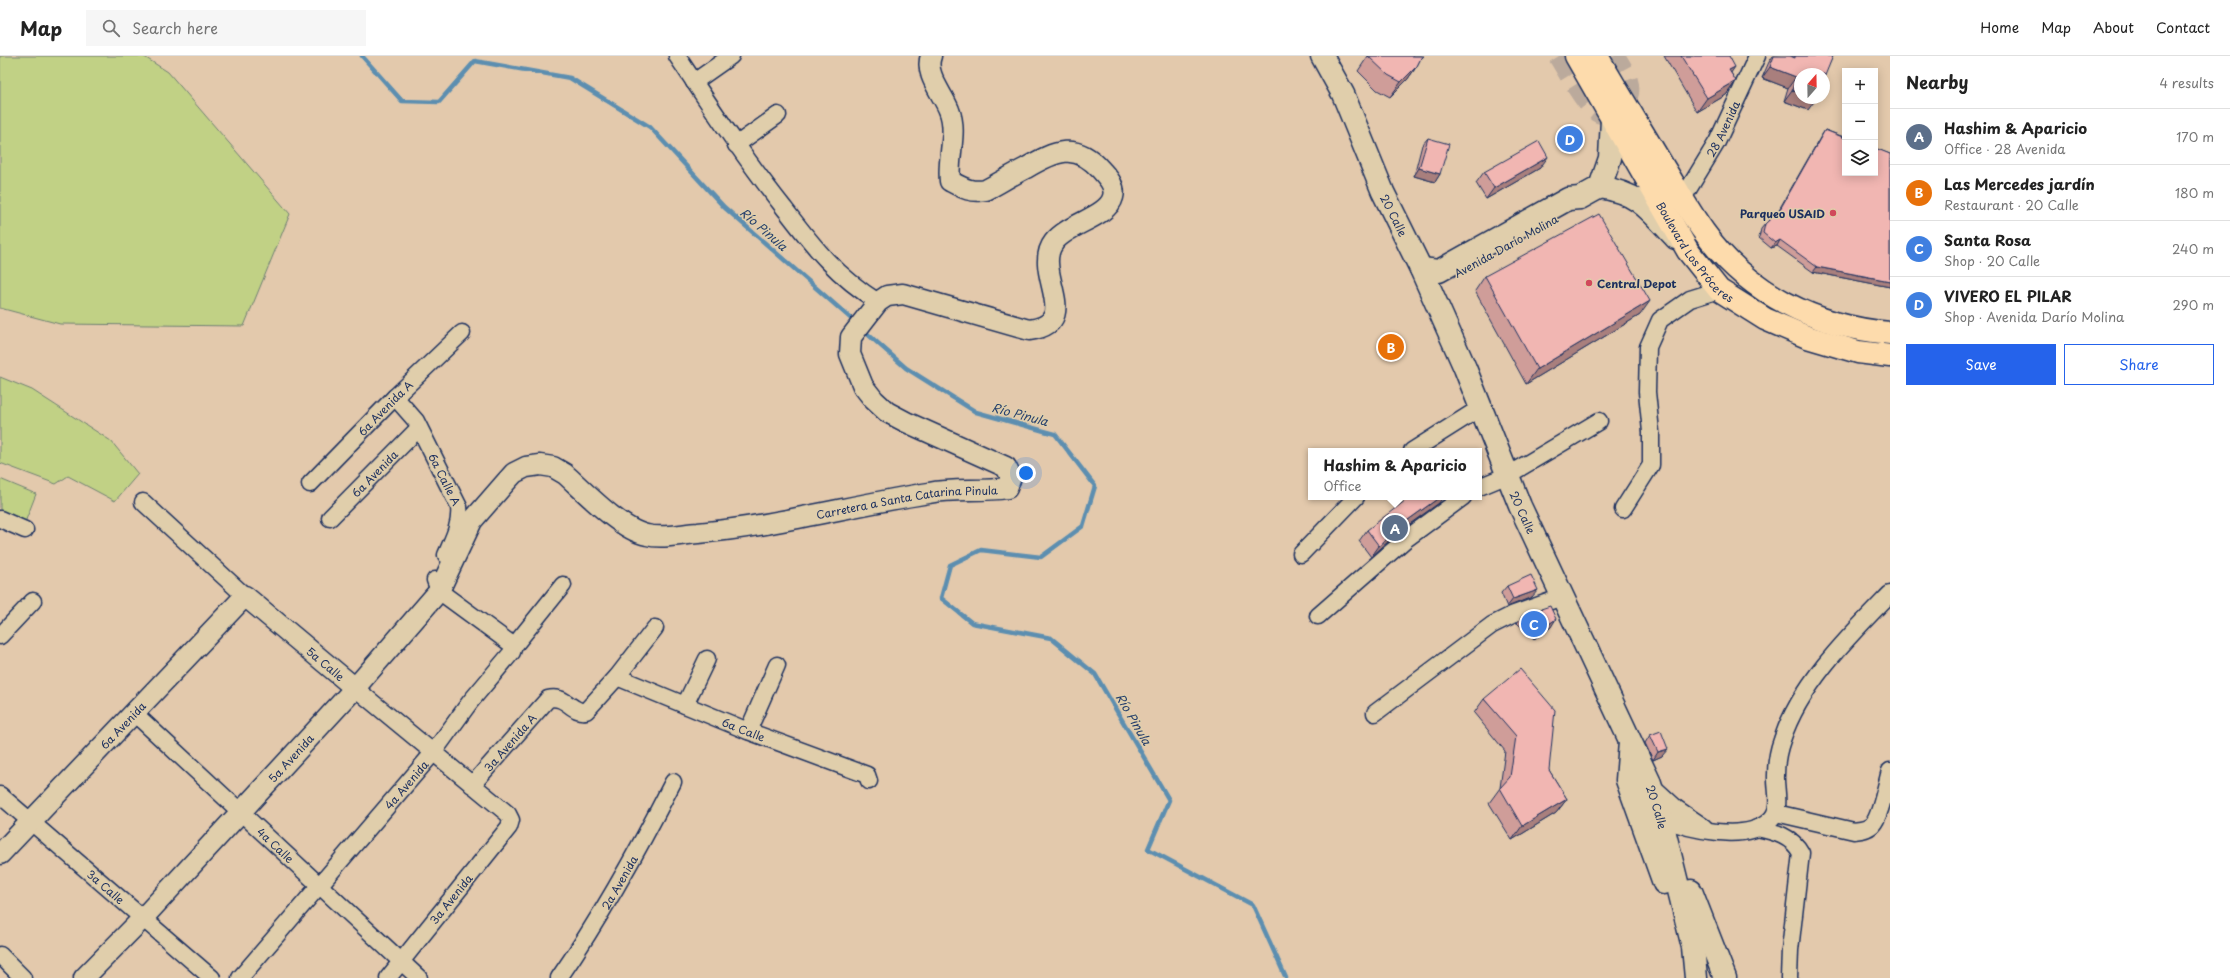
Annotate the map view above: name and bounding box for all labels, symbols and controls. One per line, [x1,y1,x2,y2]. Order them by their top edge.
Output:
search box [86,10,366,46]
text: Map [20,14,62,42]
text: Search here [132,16,218,39]
icon: search [100,17,122,39]
text: Home [1980,17,2019,38]
text: Map [2041,17,2071,38]
text: About [2093,17,2134,38]
text: Contact [2156,17,2210,38]
north arrow [1794,68,1830,104]
map controls [1842,68,1878,176]
button: + [1842,68,1878,104]
text: Nearby [1906,69,1968,95]
text: 4 results [2160,73,2214,92]
street label: 28 Avenida [1702,98,1744,160]
button: − [1842,104,1878,140]
text: Hashim & Aparicio [1944,116,2087,139]
pin: D [1557,124,1583,154]
text: A [1914,127,1924,146]
text: 170 m [2176,127,2214,146]
text: Office · 28 Avenida [1944,139,2065,158]
button: layers [1842,140,1878,176]
text: Las Mercedes jardín [1944,172,2095,195]
text: B [1915,183,1923,202]
text: 180 m [2175,183,2214,202]
street label: 20 Calle [1377,191,1412,239]
text: Restaurant · 20 Calle [1944,195,2079,214]
street label: Boulevard Los Próceres [1653,198,1737,306]
water label: Río Pinula [736,203,792,255]
place label: Parqueo USAID [1740,205,1825,222]
marker: Parqueo USAID [1828,208,1838,218]
street label: Avenida Darío Molina [1451,210,1562,282]
text: Santa Rosa [1944,228,2031,251]
text: C [1914,239,1924,258]
text: 240 m [2172,239,2214,258]
text: Shop · 20 Calle [1944,251,2040,270]
place label: Central Depot [1597,275,1677,292]
marker: Central Depot [1584,278,1594,288]
text: VIVERO EL PILAR [1944,284,2072,307]
text: D [1914,295,1924,314]
text: 290 m [2173,295,2214,314]
text: Shop · Avenida Darío Molina [1944,307,2124,326]
pin: B [1378,332,1404,362]
button: Save [1906,344,2056,385]
button: Share [2064,344,2214,385]
street label: 6a Avenida A [354,376,417,439]
water label: Río Pinula [990,398,1050,430]
street label: 6a Avenida [347,446,401,500]
popup [1308,448,1482,500]
street label: 6a Calle A [425,450,466,509]
text: Hashim & Aparicio [1323,453,1467,476]
your location [1016,463,1036,483]
text: Office [1323,476,1361,495]
street label: Carretera a Santa Catarina Pinula [815,481,998,523]
street label: 20 Calle [1506,488,1540,536]
pin: A [1382,513,1408,543]
pin: C [1521,609,1547,639]
street label: 5a Calle [303,642,349,685]
water label: Río Pinula [1112,690,1156,749]
street label: 6a Avenida [96,697,149,752]
street label: 3a Avenida A [479,709,540,775]
street label: 6a Calle [720,713,768,745]
street label: 5a Avenida [264,730,317,786]
street label: 4a Avenida [380,756,432,813]
street label: 20 Calle [1643,783,1672,831]
street label: 4a Calle [253,823,298,866]
street label: 2a Avenida [597,852,641,913]
street label: 3a Calle [83,865,129,908]
street label: 3a Avenida [426,870,477,928]

